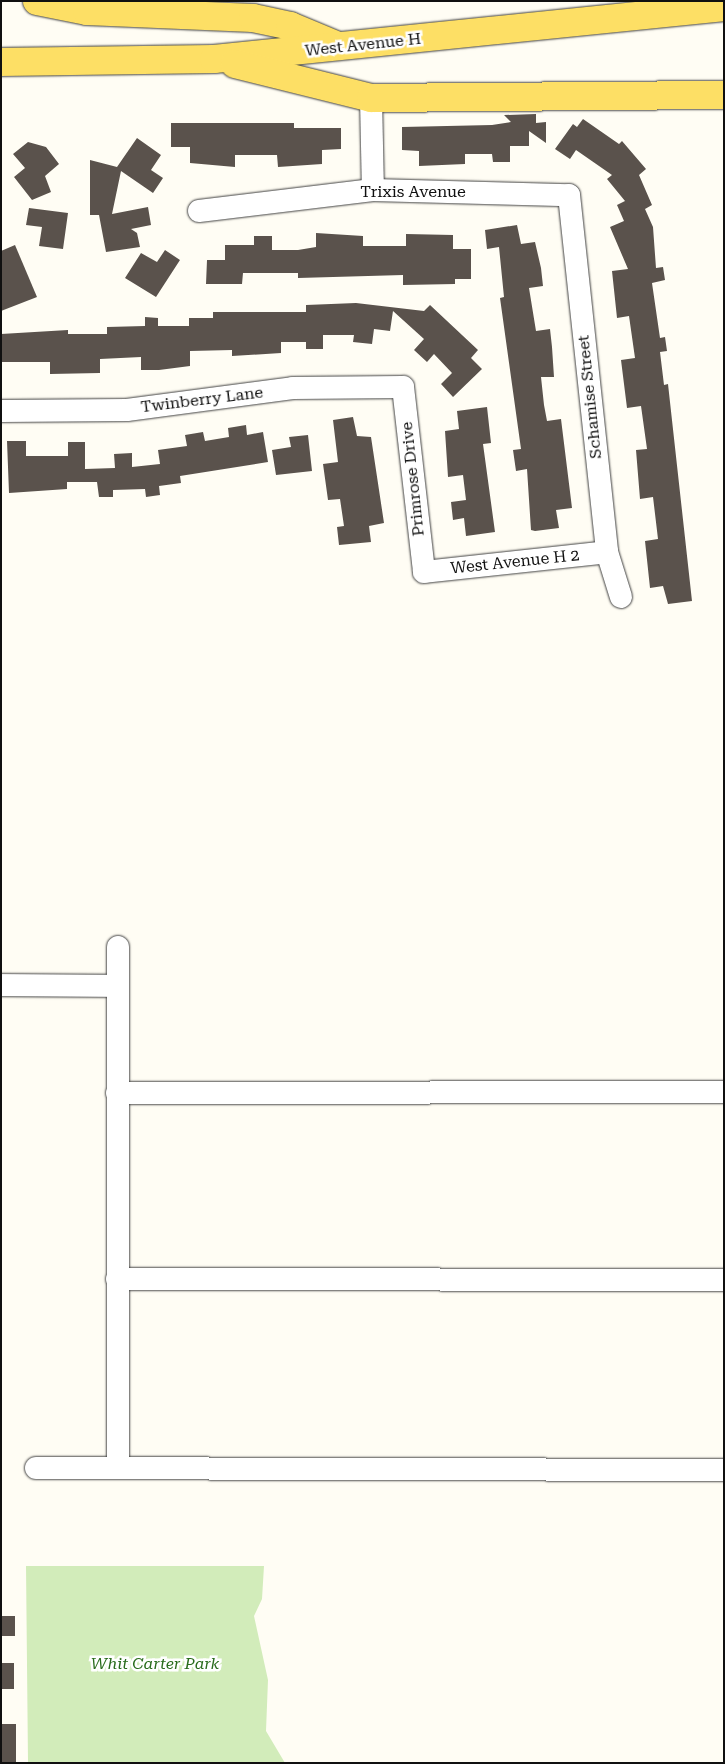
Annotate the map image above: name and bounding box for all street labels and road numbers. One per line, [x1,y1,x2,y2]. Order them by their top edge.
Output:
street label: West Avenue H [304,29,422,61]
street label: Trixis Avenue [360,182,466,202]
street label: Schamise Street [574,334,606,460]
street label: Twinberry Lane [140,383,264,417]
street label: Primrose Drive [397,421,429,537]
street label: West Avenue H 2 [449,546,581,578]

